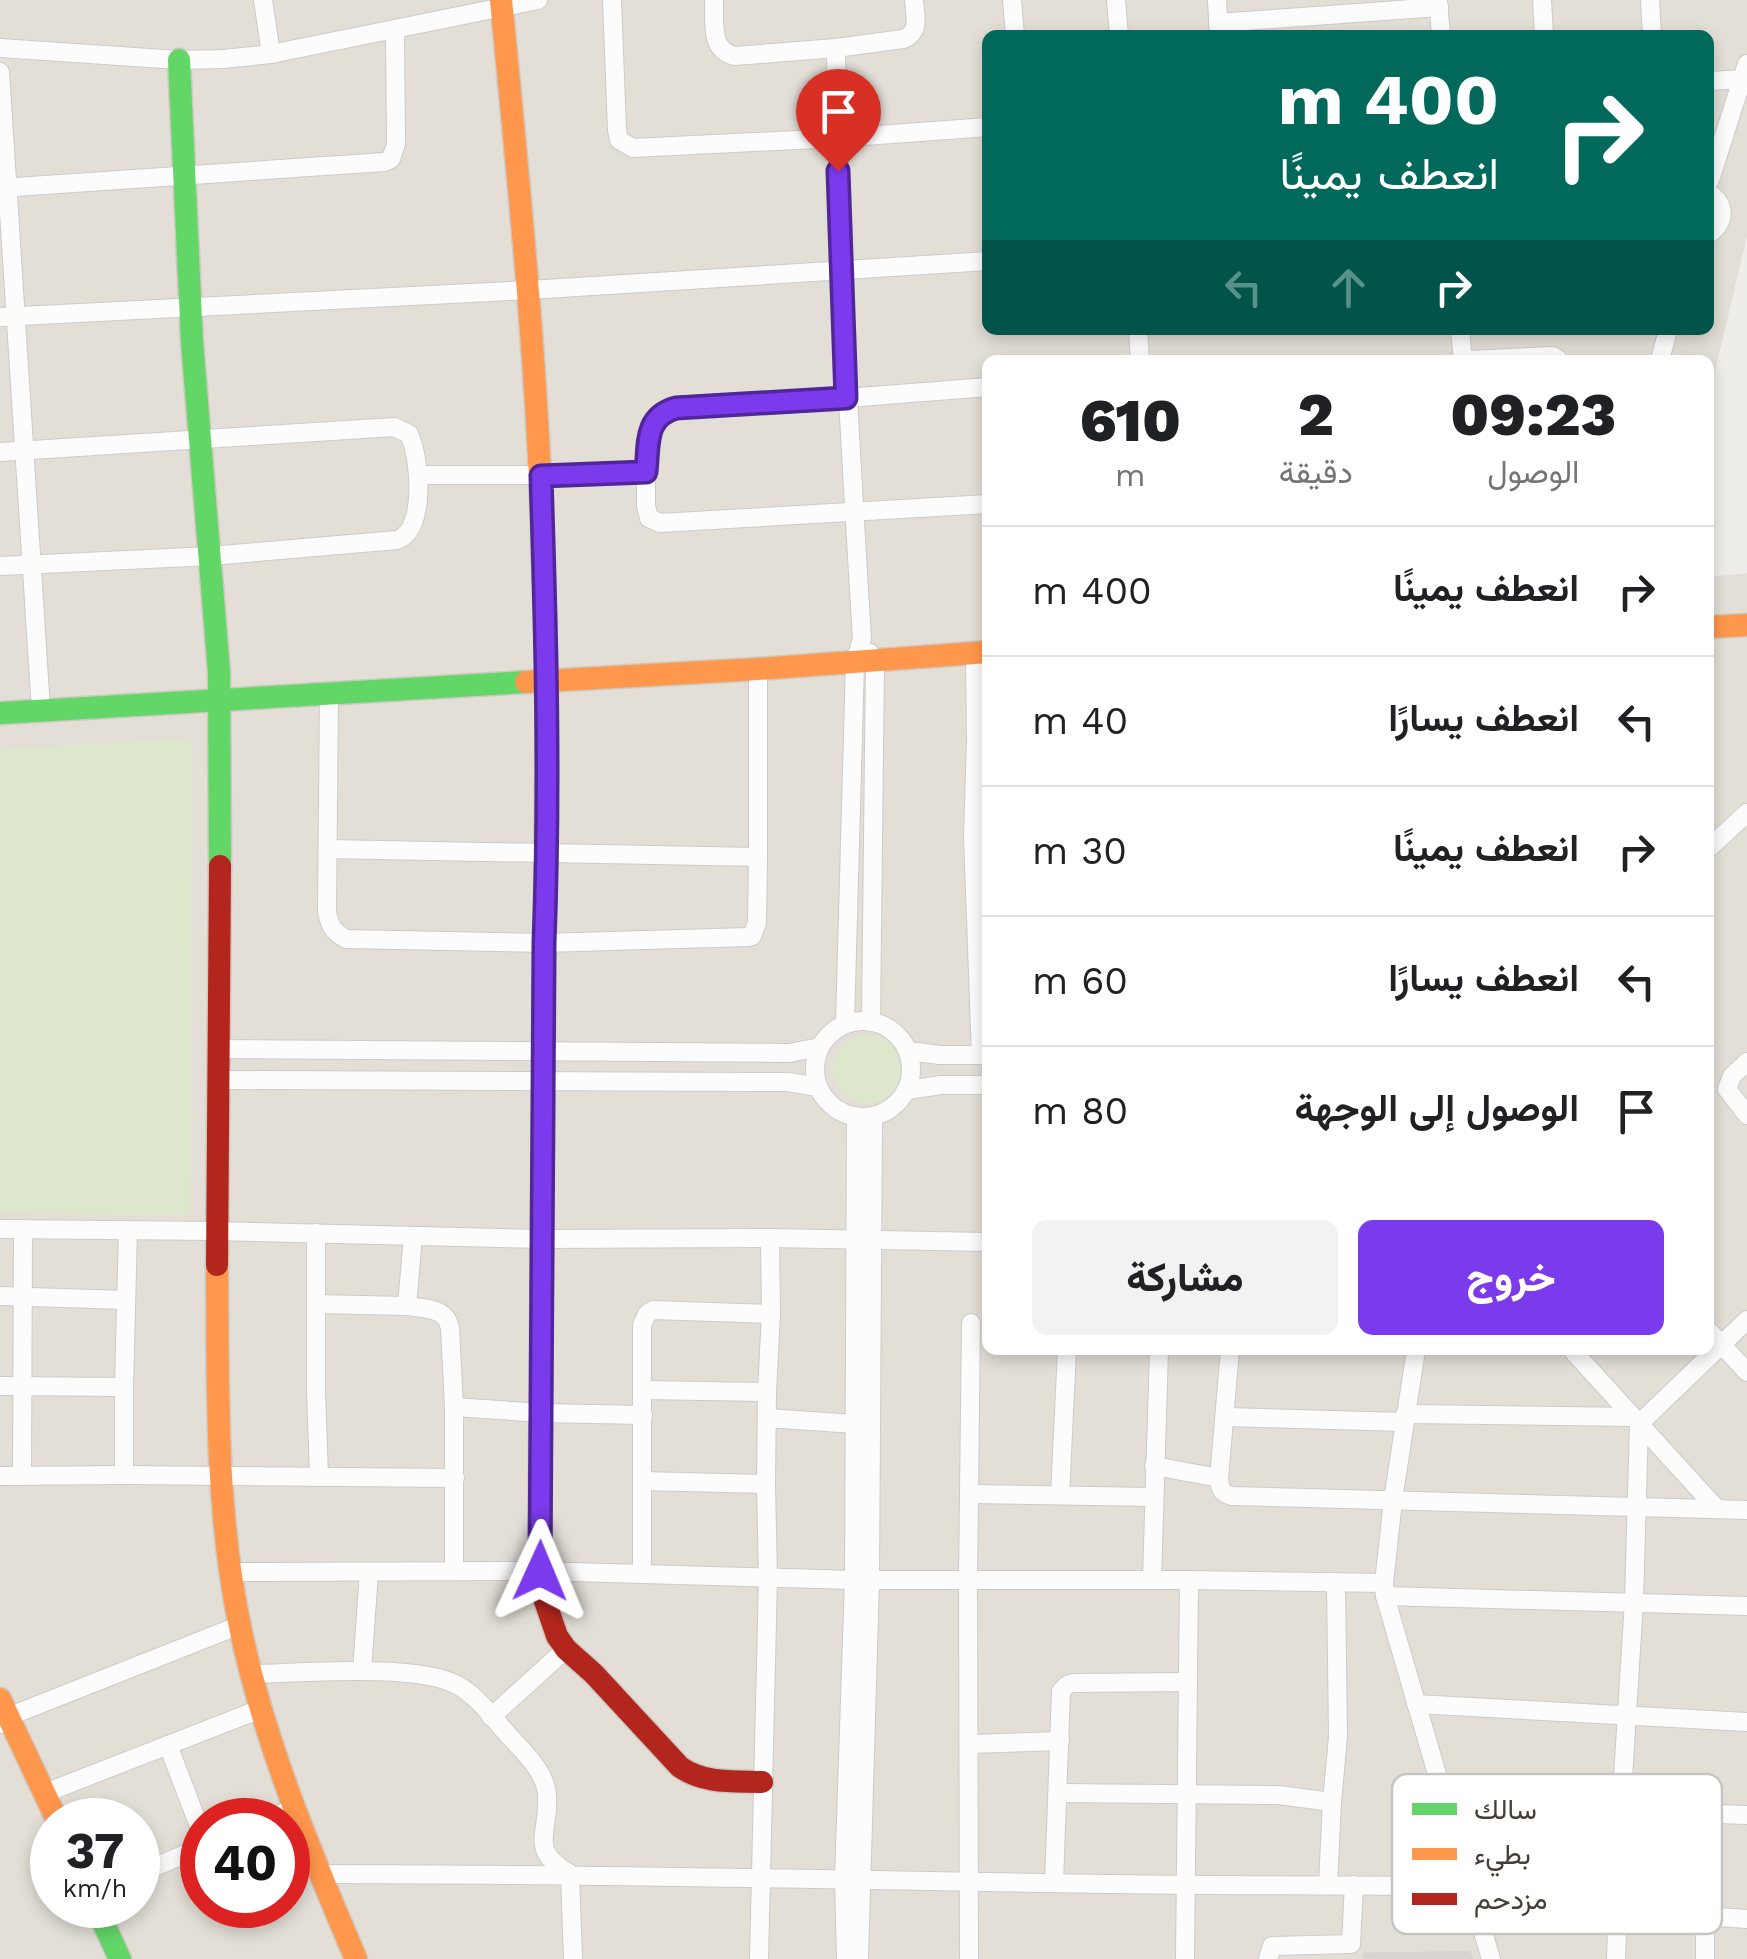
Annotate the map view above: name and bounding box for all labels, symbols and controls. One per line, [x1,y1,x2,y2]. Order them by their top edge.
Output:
text: 400 m [1278,59,1499,141]
pin [796,69,881,172]
icon: right [1534,70,1664,200]
icon: arrive [811,84,866,139]
text: انعطف يمينًا [1279,147,1499,200]
icon: left [1216,260,1271,315]
icon: ahead [1321,260,1376,315]
icon: right [1426,260,1481,315]
text: 2 [1298,379,1334,450]
text: 09:23 [1450,379,1616,450]
text: 610 [1080,385,1181,456]
text: دقيقة [1279,453,1353,491]
text: الوصول [1487,453,1580,491]
text: m [1115,456,1146,494]
icon: right [1609,564,1664,619]
text: انعطف يمينًا [1393,566,1579,610]
text: 400 m [1032,569,1152,613]
icon: left [1609,694,1664,749]
text: انعطف يسارًا [1388,696,1579,740]
text: 40 m [1032,699,1128,743]
icon: right [1609,824,1664,879]
text: انعطف يمينًا [1393,826,1579,870]
text: 30 m [1032,829,1127,873]
icon: left [1609,954,1664,1009]
text: انعطف يسارًا [1388,956,1579,1000]
text: 60 m [1032,959,1128,1003]
icon: arrive [1609,1084,1664,1139]
text: الوصول إلى الوجهة [1295,1086,1579,1130]
text: 80 m [1032,1089,1128,1133]
button: مشاركة [1032,1220,1338,1335]
button: خروج [1358,1220,1664,1335]
position arrow [488,1519,592,1623]
legend [1392,1774,1722,1934]
text: سالك [1474,1793,1537,1826]
speed limit sign: 40 [180,1798,310,1928]
text: 37 [66,1821,124,1880]
text: بطيء [1474,1838,1531,1877]
text: km/h [63,1874,127,1903]
text: مزدحم [1474,1883,1547,1918]

